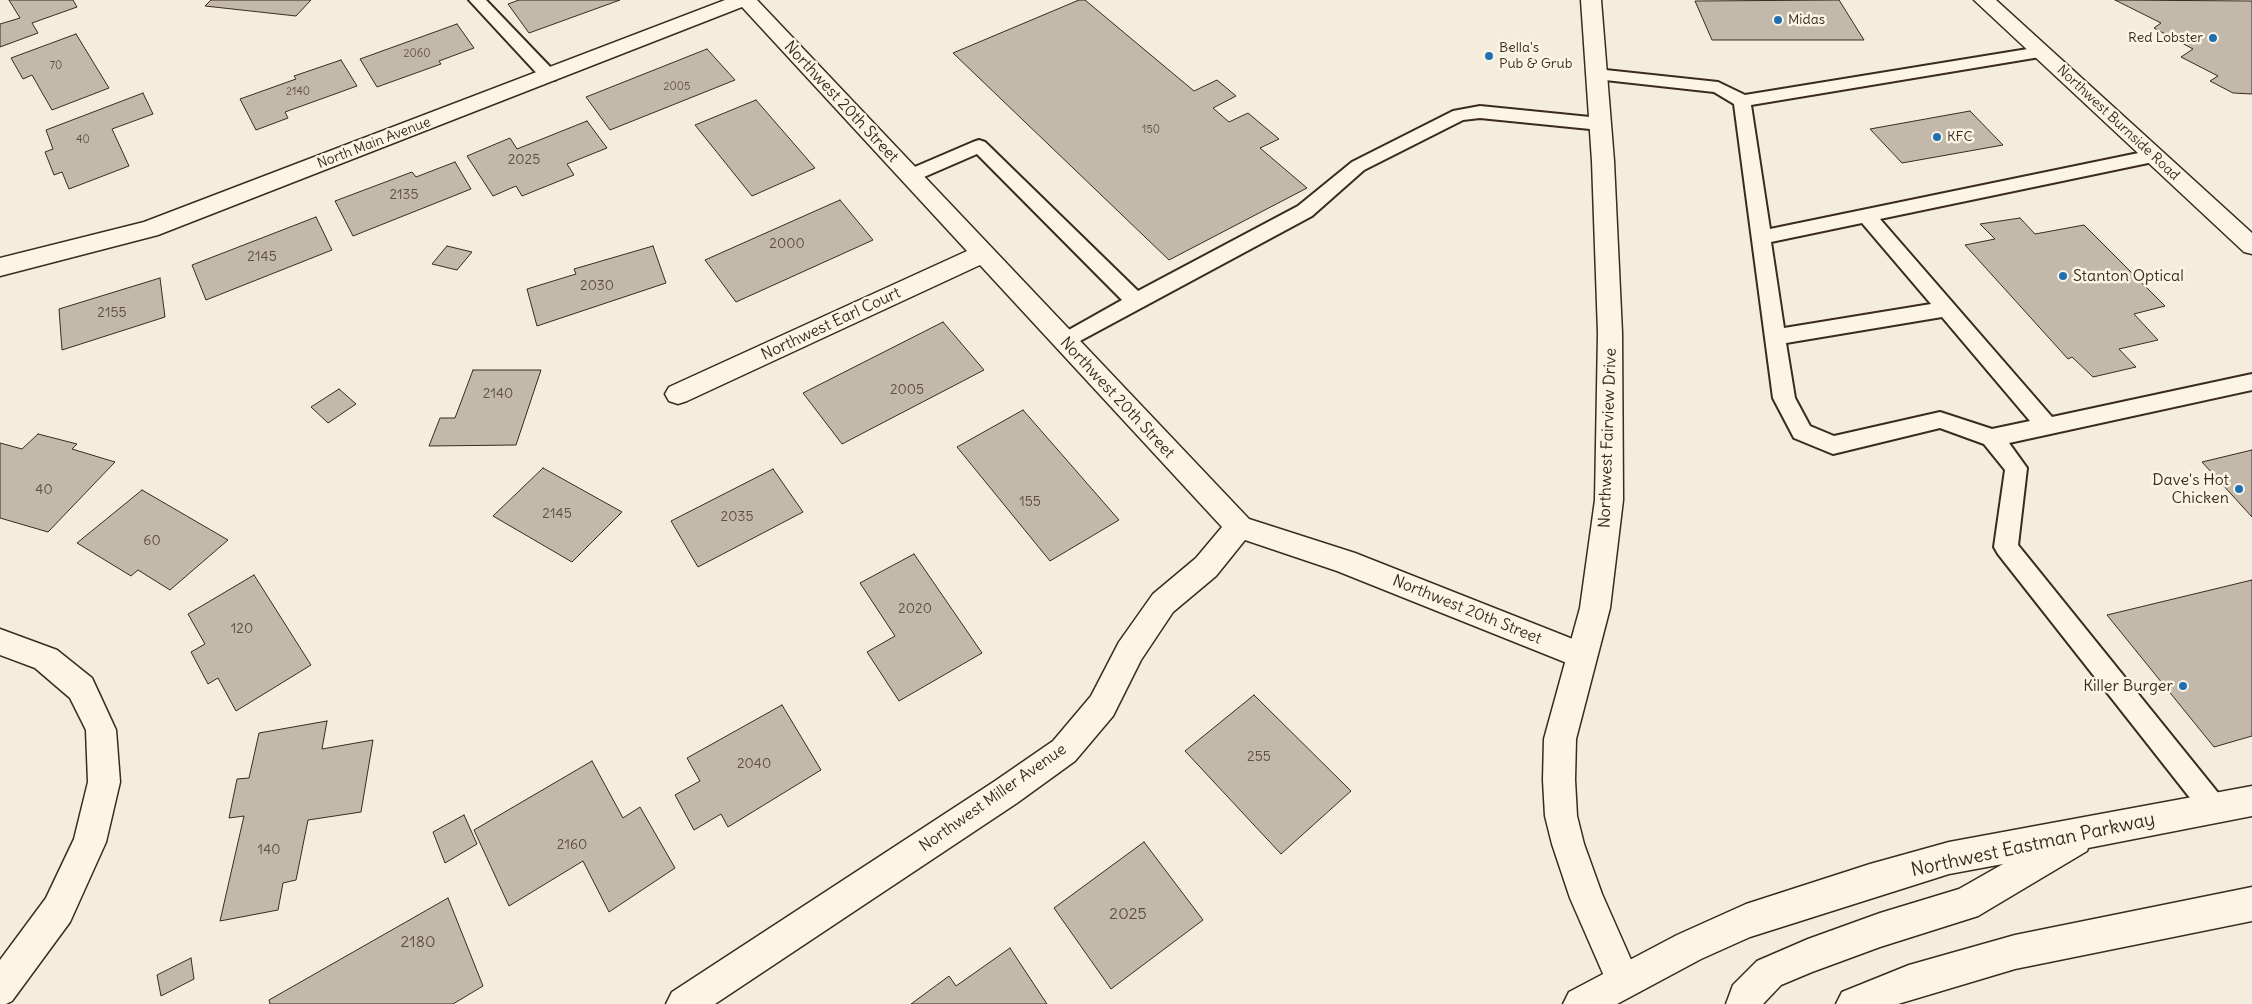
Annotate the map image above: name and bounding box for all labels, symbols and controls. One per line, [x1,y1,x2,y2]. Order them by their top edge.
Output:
place label: Midas [1788,12,1825,28]
marker: Midas [1772,14,1784,26]
place label: Red Lobster [2128,30,2203,46]
marker: Red Lobster [2207,32,2219,44]
street label: Northwest 20th Street [780,37,902,167]
place label: Bella's Pub & Grub [1499,40,1572,72]
house number: 2060 [404,47,430,61]
marker: Bella's Pub & Grub [1483,50,1495,62]
house number: 70 [50,59,62,73]
street label: Northwest Burnside Road [2053,62,2183,184]
house number: 2005 [664,80,690,94]
house number: 2140 [286,85,310,99]
street label: North Main Avenue [315,114,433,172]
house number: 150 [1142,123,1160,137]
place label: KFC [1947,129,1973,145]
marker: KFC [1931,131,1943,143]
house number: 40 [76,133,90,147]
house number: 2025 [508,152,540,168]
house number: 2135 [389,187,419,203]
house number: 2000 [769,236,805,252]
house number: 2145 [247,249,277,265]
place label: Stanton Optical [2073,266,2184,286]
marker: Stanton Optical [2057,270,2069,282]
house number: 2030 [580,278,614,294]
street label: Northwest Earl Court [758,283,904,365]
house number: 2155 [97,305,127,321]
street label: Northwest 20th Street [1056,333,1178,463]
street label: Northwest Fairview Drive [1595,348,1621,528]
house number: 2005 [890,382,924,398]
house number: 2140 [483,386,513,402]
place label: Dave's Hot Chicken [2152,470,2229,508]
house number: 40 [35,482,53,498]
marker: Dave's Hot Chicken [2233,483,2245,495]
house number: 155 [1019,494,1041,510]
house number: 2145 [542,506,572,522]
house number: 2035 [721,509,753,525]
house number: 60 [143,533,161,549]
street label: Northwest 20th Street [1390,571,1544,649]
house number: 2020 [898,601,932,617]
house number: 120 [231,621,253,637]
place label: Killer Burger [2083,676,2173,696]
marker: Killer Burger [2177,680,2189,692]
street label: Northwest Miller Avenue [916,740,1070,856]
house number: 255 [1247,749,1271,765]
house number: 2040 [737,756,771,772]
street label: Northwest Eastman Parkway [1909,808,2157,882]
house number: 2160 [557,837,587,853]
house number: 140 [258,842,280,858]
house number: 2025 [1109,904,1147,924]
house number: 2180 [401,932,435,952]

